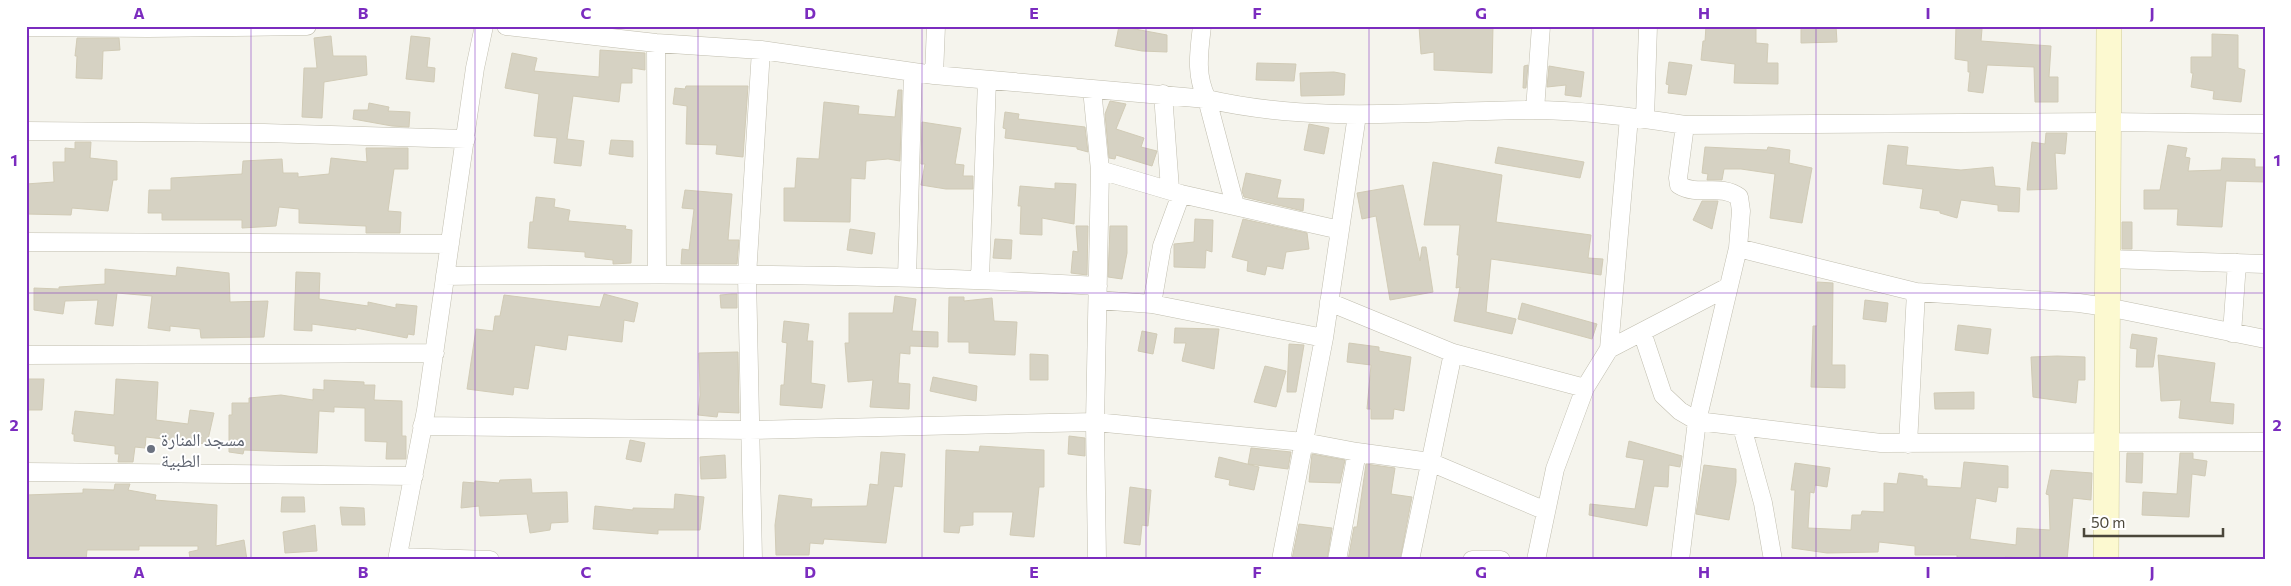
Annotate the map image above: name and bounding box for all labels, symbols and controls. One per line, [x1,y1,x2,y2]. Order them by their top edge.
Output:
text: A [133,3,145,22]
text: B [358,3,369,22]
text: C [581,3,592,22]
text: D [804,3,816,22]
text: E [1029,3,1039,22]
text: F [1252,3,1262,22]
text: G [1475,3,1487,22]
text: H [1698,3,1710,22]
text: I [1925,3,1931,22]
text: J [2149,3,2155,22]
text: 1 [10,150,18,169]
text: 1 [2273,150,2281,169]
text: 2 [9,415,19,434]
text: 2 [2272,415,2282,434]
place label: مسجد المنارة الطبية [161,428,245,472]
marker: مسجد المنارة الطبية [145,443,157,455]
scale bar [2084,506,2222,538]
text: 50 m [2091,513,2125,531]
text: A [133,562,145,581]
text: B [358,562,369,581]
text: C [581,562,592,581]
text: D [804,562,816,581]
text: E [1029,562,1039,581]
text: F [1252,562,1262,581]
text: G [1475,562,1487,581]
text: H [1698,562,1710,581]
text: I [1925,562,1931,581]
text: J [2149,562,2155,581]

